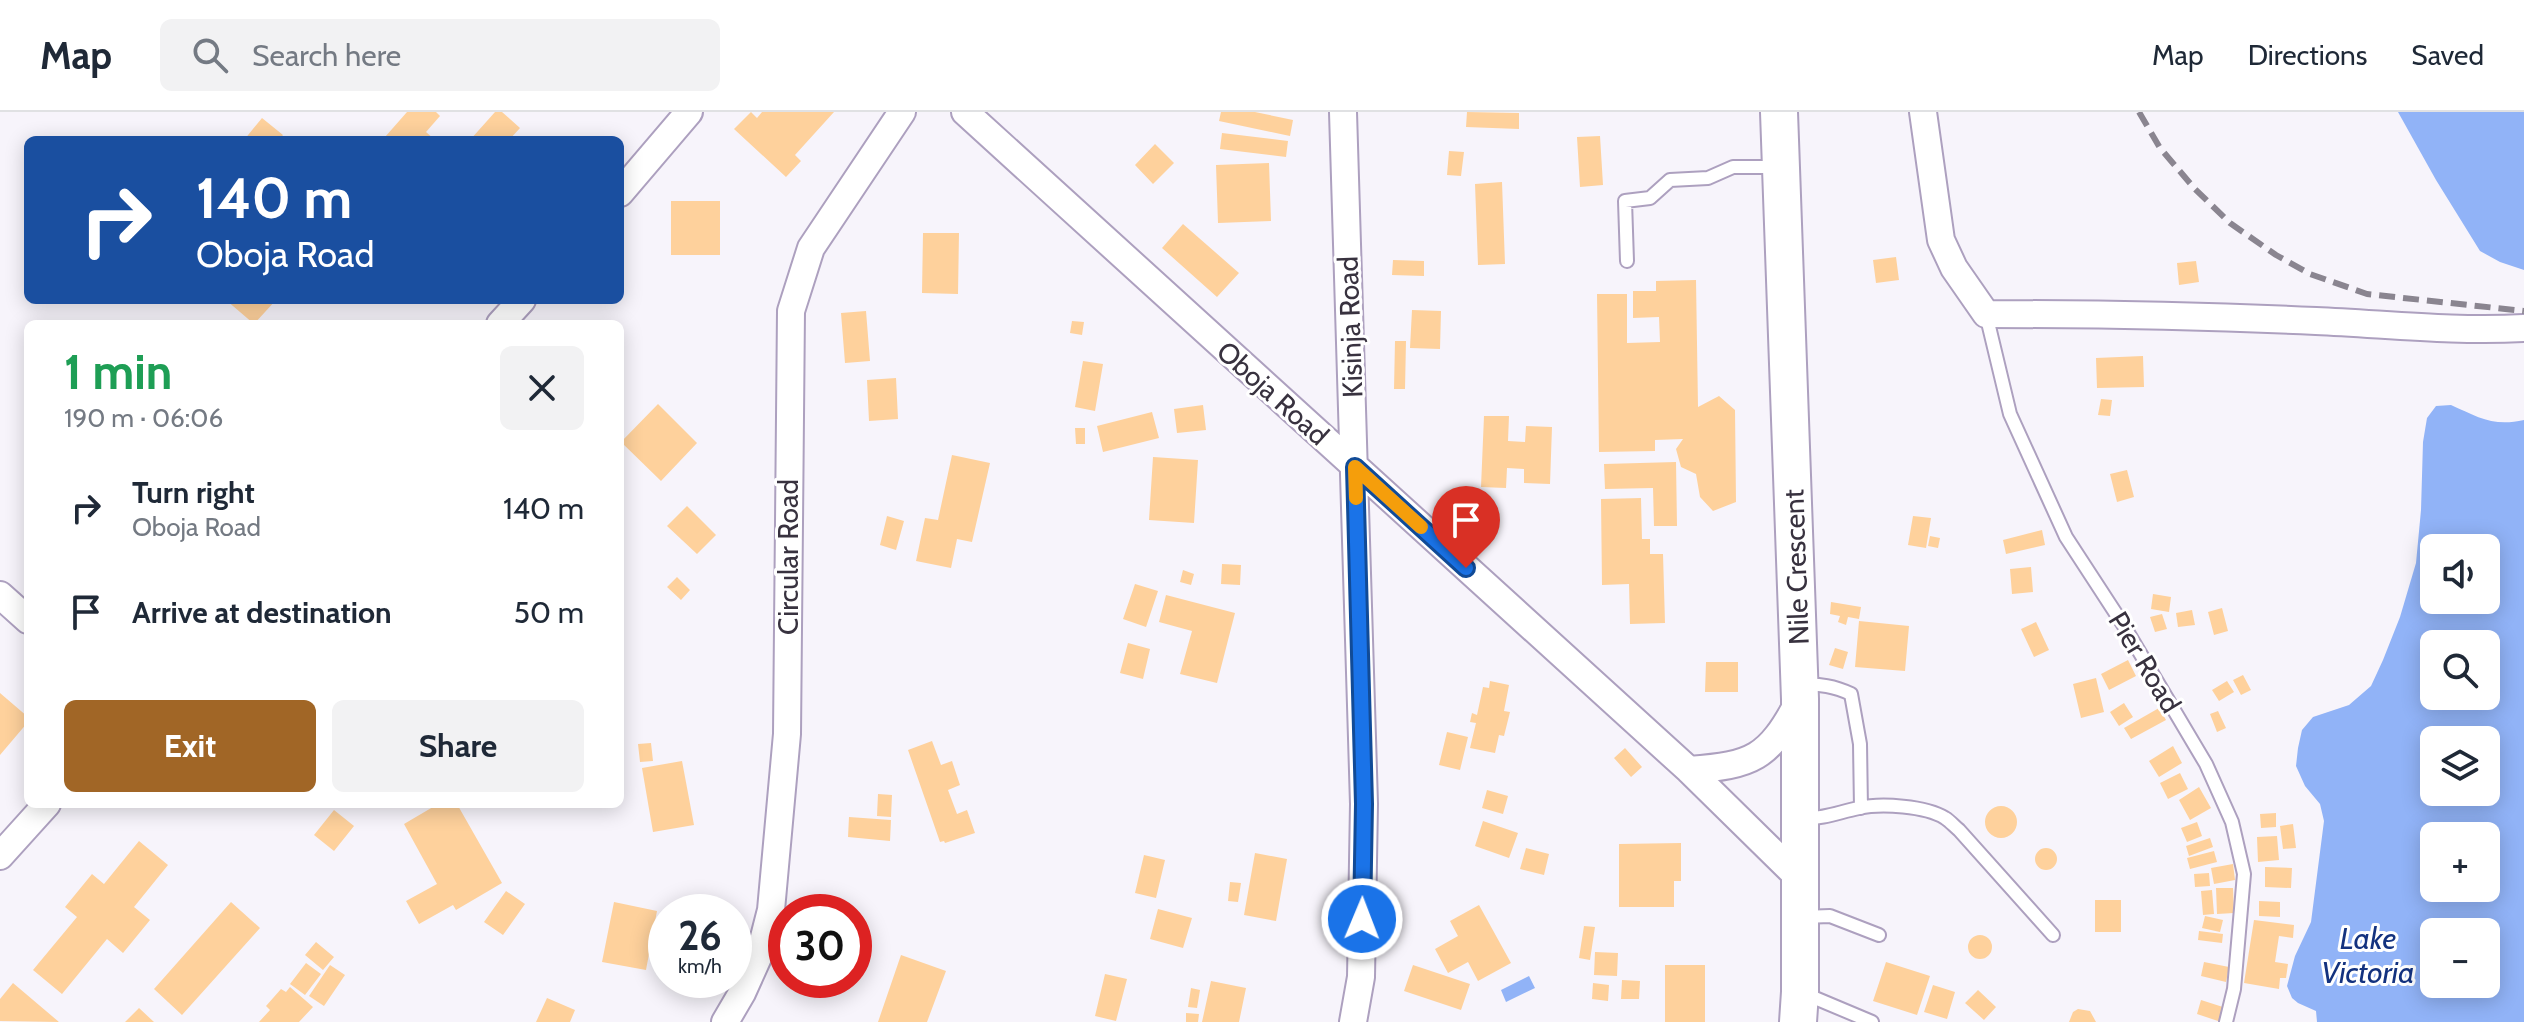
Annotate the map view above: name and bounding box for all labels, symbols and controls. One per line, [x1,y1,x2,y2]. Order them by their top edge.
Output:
search box [160,19,720,91]
text: Map [40,32,112,79]
icon: search [188,33,232,77]
text: Search here [252,37,401,74]
text: Map [2152,38,2204,72]
text: Directions [2248,38,2367,72]
text: Saved [2411,38,2484,72]
text: 140 m [196,164,352,232]
icon: right [64,168,168,272]
text: Oboja Road [196,232,374,276]
street label: Kisinja Road [1331,255,1369,399]
street label: Oboja Road [1210,334,1336,452]
text: 1 min [64,343,172,401]
button: close [500,346,584,430]
text: 190 m · 06:06 [64,402,223,434]
text: Turn right [132,474,255,511]
street label: Circular Road [771,479,805,635]
icon: right [64,486,108,530]
pin [1432,486,1500,568]
street label: Nile Crescent [1776,489,1816,645]
text: 140 m [503,490,584,527]
icon: arrive [1444,498,1488,542]
text: Oboja Road [132,511,261,543]
map controls [2420,534,2500,998]
button: sound [2420,534,2500,614]
icon: arrive [64,590,108,634]
text: Arrive at destination [132,594,392,631]
text: 50 m [514,594,584,631]
street label: Pier Road [2102,605,2188,719]
button: search [2420,630,2500,710]
button: Exit [64,700,316,792]
button: Share [332,700,584,792]
button: layers [2420,726,2500,806]
button: + [2420,822,2500,902]
position arrow [1320,877,1404,961]
speed limit sign: 30 [768,894,872,998]
text: 26 [678,911,722,960]
button: − [2420,918,2500,998]
water label: Lake Victoria [2321,920,2415,991]
text: km/h [678,954,722,978]

